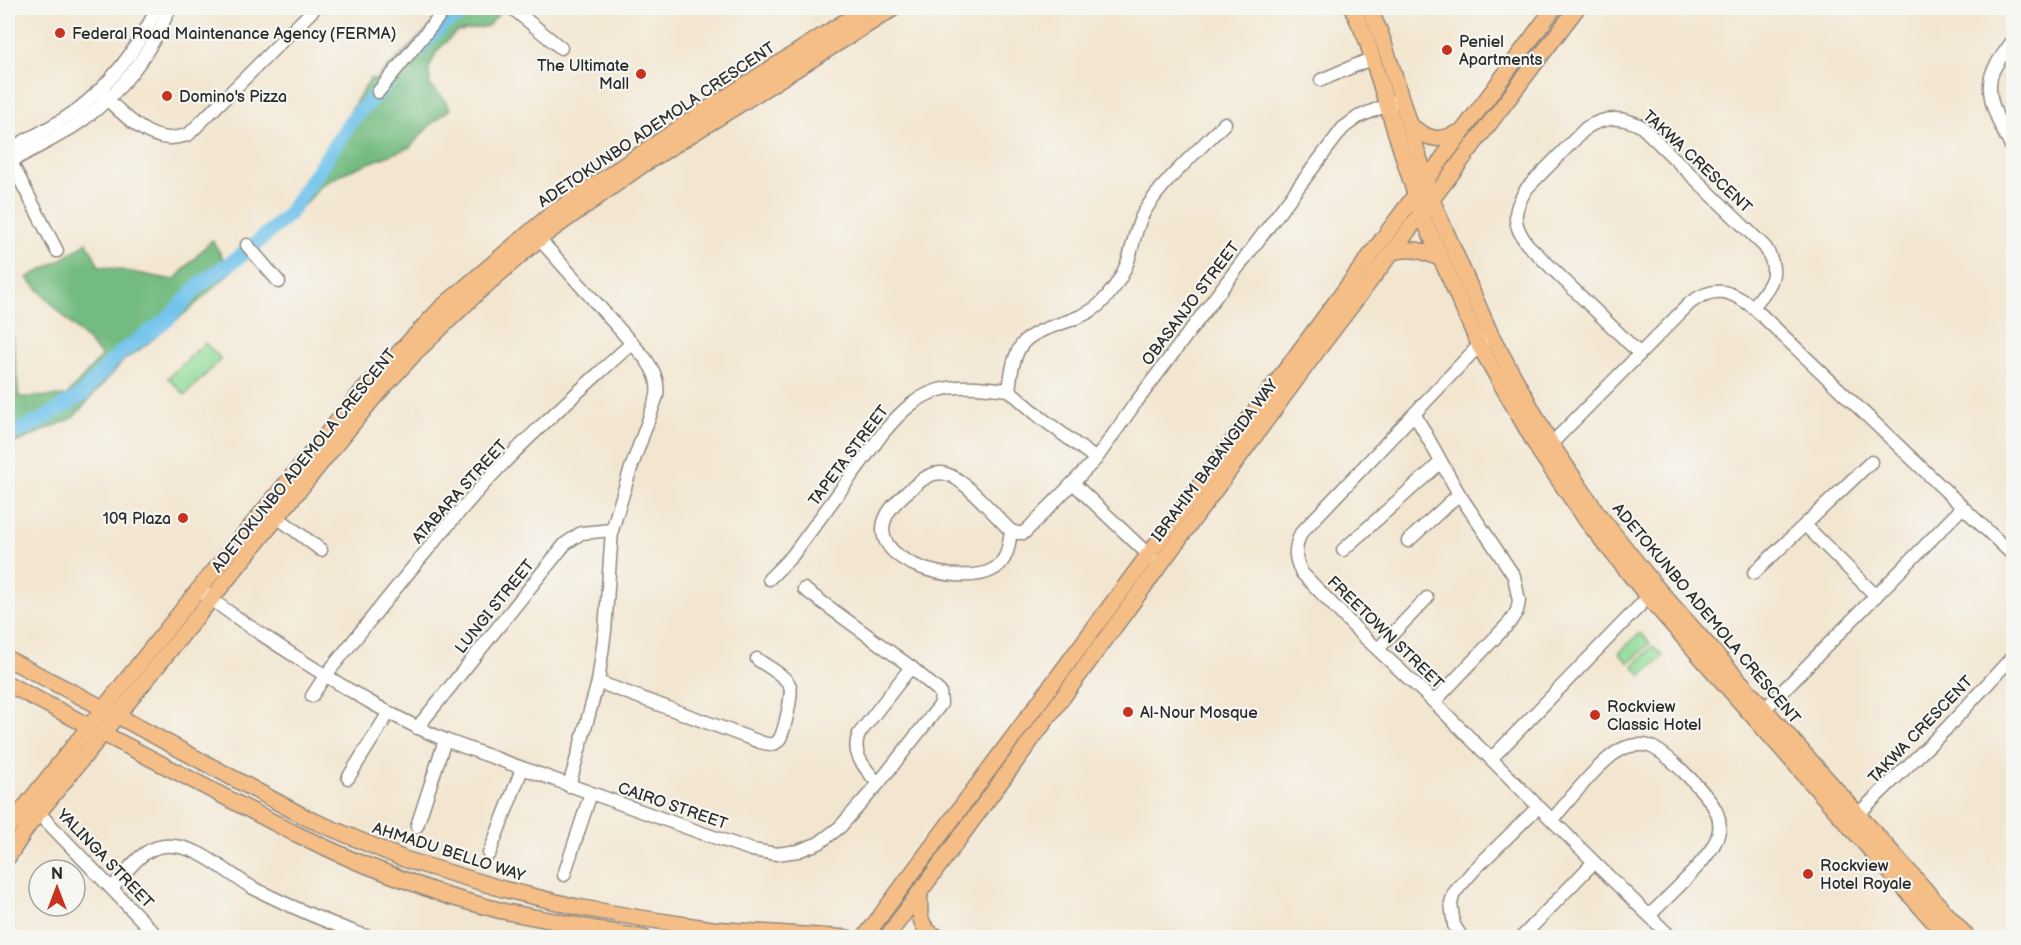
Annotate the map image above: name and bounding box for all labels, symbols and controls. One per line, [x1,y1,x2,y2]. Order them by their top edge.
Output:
place label: Federal Road Maintenance Agency (FERMA) [72,25,397,44]
marker: Federal Road Maintenance Agency (FERMA) [53,26,67,40]
place label: Peniel Apartments [1459,33,1542,70]
street label: ADETOKUNBO ADEMOLA CRESCENT [535,38,779,212]
marker: Peniel Apartments [1440,43,1454,57]
place label: The Ultimate Mall [537,57,630,94]
marker: The Ultimate Mall [634,67,648,81]
place label: Domino's Pizza [179,88,287,107]
marker: Domino's Pizza [160,89,174,103]
street label: TAKWA CRESCENT [1639,107,1756,218]
street label: OBASANJO STREET [1138,238,1244,370]
street label: ADETOKUNBO ADEMOLA CRESCENT [208,345,401,577]
street label: IBRAHIM BABANGIDA WAY [1148,376,1283,546]
street label: TAPETA STREET [805,401,893,510]
street label: ATABARA STREET [409,436,512,548]
street label: ADETOKUNBO ADEMOLA CRESCENT [1608,500,1804,728]
place label: 109 Plaza [103,510,171,529]
marker: 109 Plaza [176,511,190,525]
street label: LUNGI STREET [452,556,539,658]
street label: FREETOWN STREET [1323,573,1447,694]
street label: TAKWA CRESCENT [1865,672,1978,788]
place label: Rockview Classic Hotel [1607,698,1701,735]
place label: Al-Nour Mosque [1140,704,1258,723]
marker: Al-Nour Mosque [1121,705,1135,719]
marker: Rockview Classic Hotel [1588,708,1602,722]
street label: CAIRO STREET [615,779,730,834]
street label: YALINGA STREET [54,804,158,912]
street label: AHMADU BELLO WAY [370,819,528,886]
place label: Rockview Hotel Royale [1820,857,1912,894]
north arrow [27,858,87,918]
marker: Rockview Hotel Royale [1801,867,1815,881]

